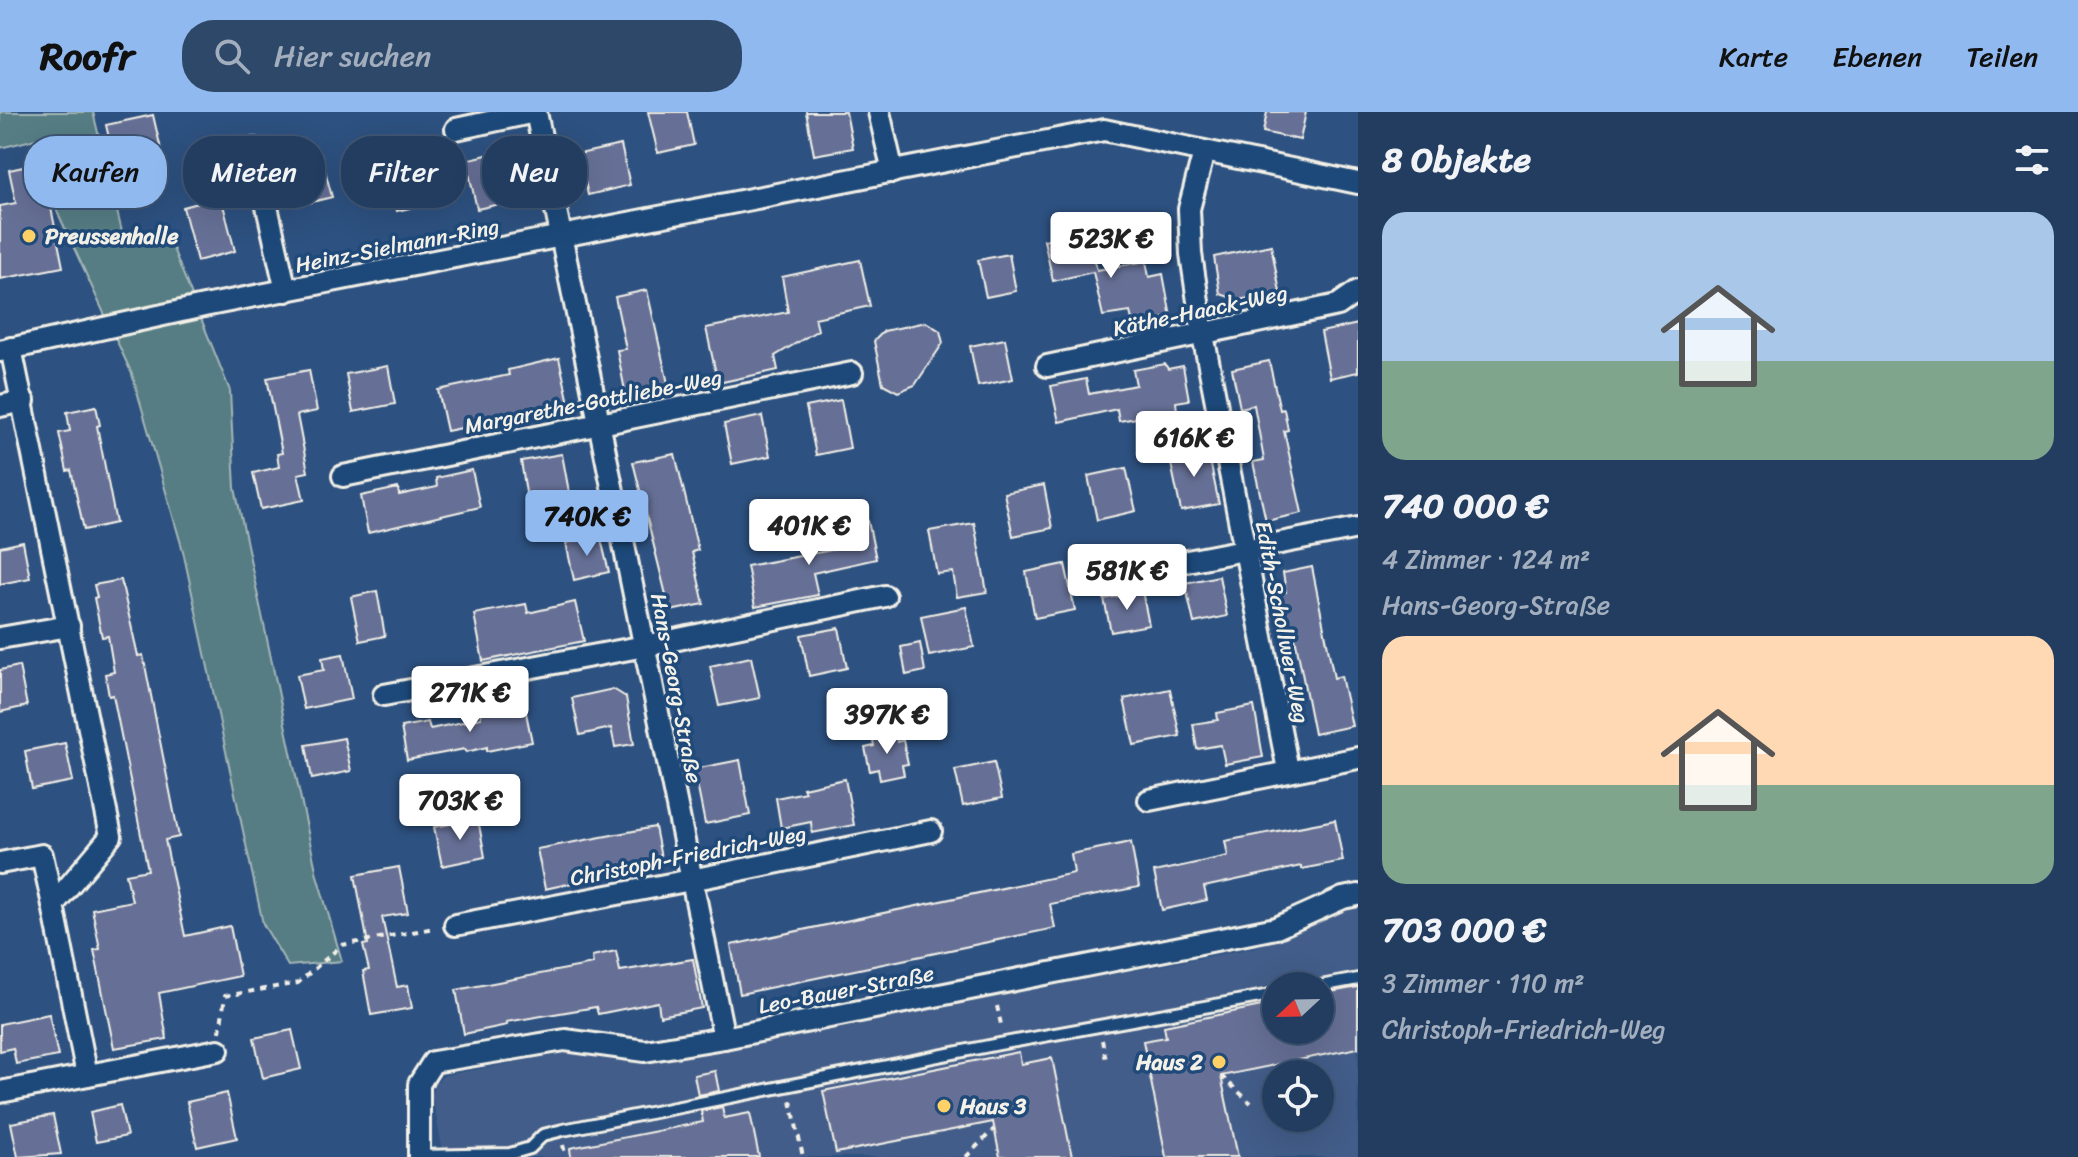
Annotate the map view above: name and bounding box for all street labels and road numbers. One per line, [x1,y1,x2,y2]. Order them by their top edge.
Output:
street label: Heinz-Sielmann-Ring [292,207,503,284]
street label: Käthe-Haack-Weg [1109,273,1291,348]
street label: Margarethe-Gottliebe-Weg [461,357,725,446]
street label: Edith-Schollwer-Weg [1244,517,1321,727]
street label: Hans-Georg-Straße [639,590,714,787]
street label: Christoph-Friedrich-Weg [567,813,810,898]
street label: Leo-Bauer-Straße [755,953,937,1026]

